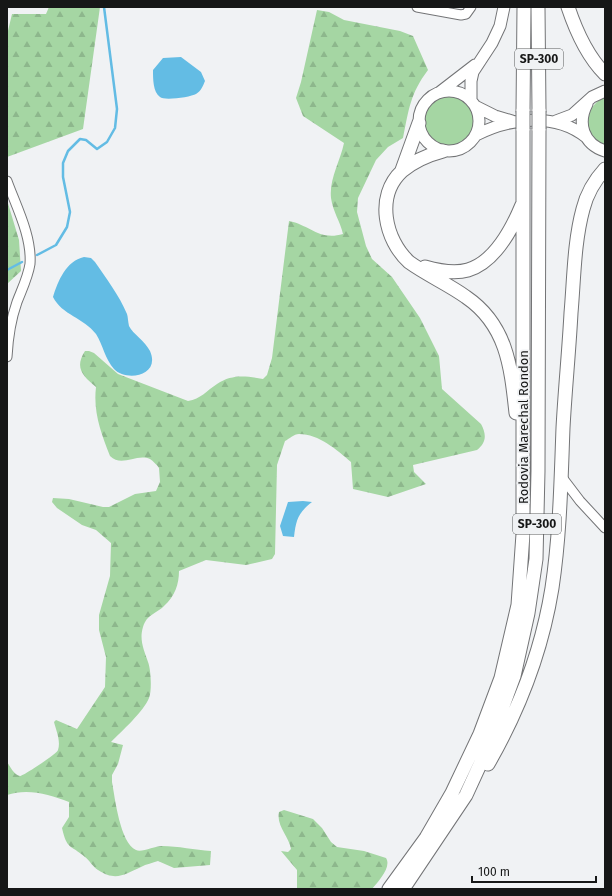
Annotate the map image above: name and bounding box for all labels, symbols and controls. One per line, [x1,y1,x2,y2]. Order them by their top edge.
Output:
road number: SP-300 [515,49,563,69]
street label: Rodovia Marechal Rondon [516,350,531,504]
road number: SP-300 [513,514,561,534]
scale bar [472,858,596,884]
text: 100 m [478,865,510,879]

